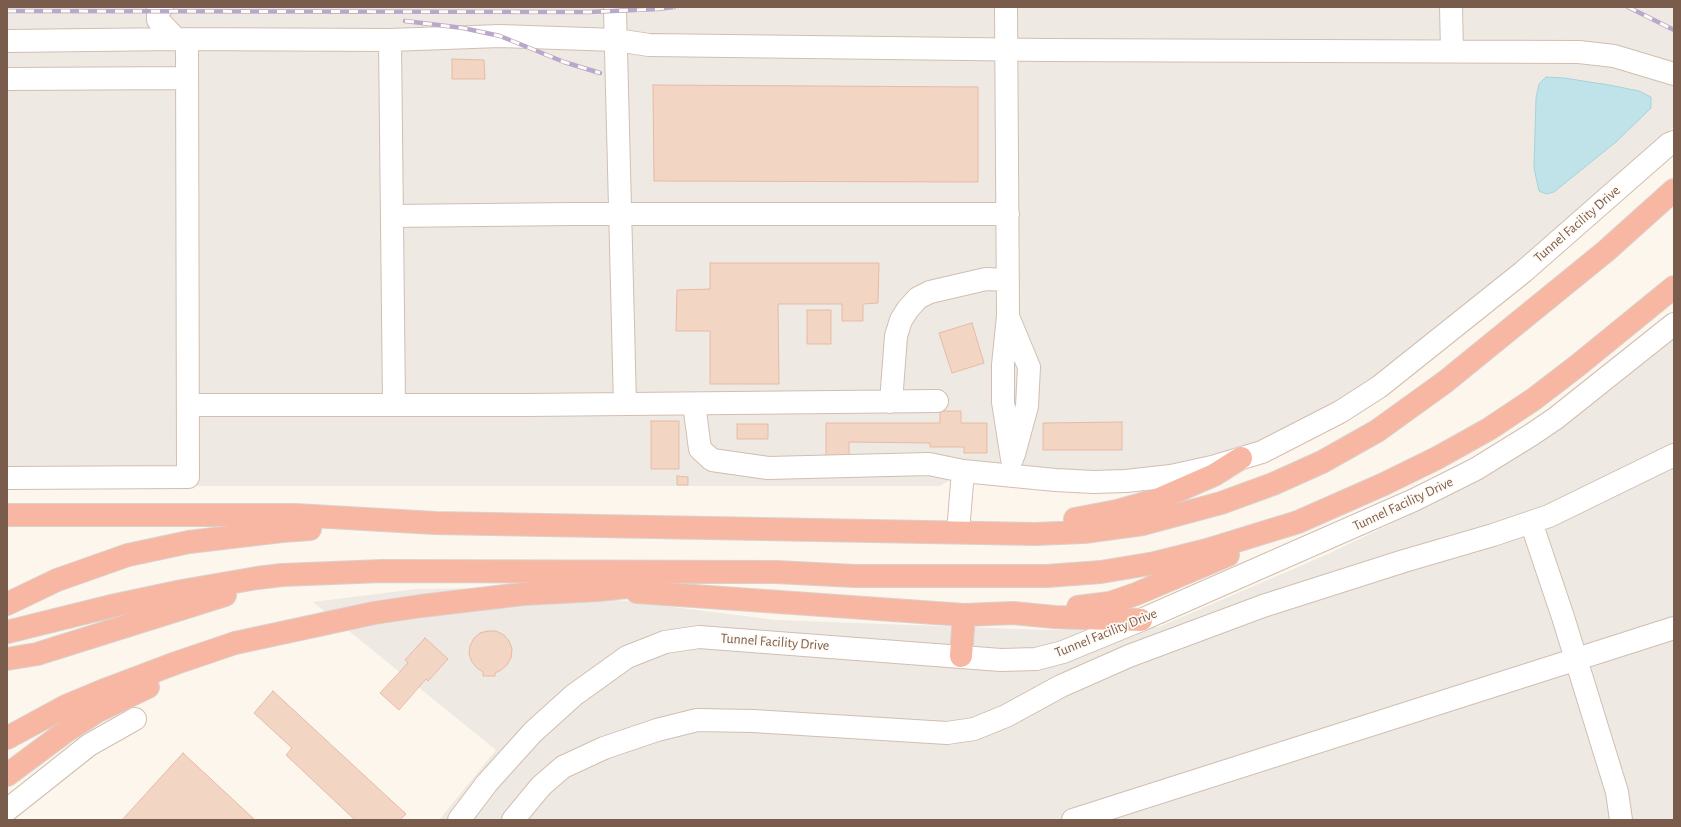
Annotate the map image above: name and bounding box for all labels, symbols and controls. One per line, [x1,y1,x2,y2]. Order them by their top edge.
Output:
street label: Tunnel Facility Drive [1530,182,1624,266]
street label: Tunnel Facility Drive [1350,473,1456,535]
street label: Tunnel Facility Drive [1052,605,1160,661]
street label: Tunnel Facility Drive [720,630,830,654]

